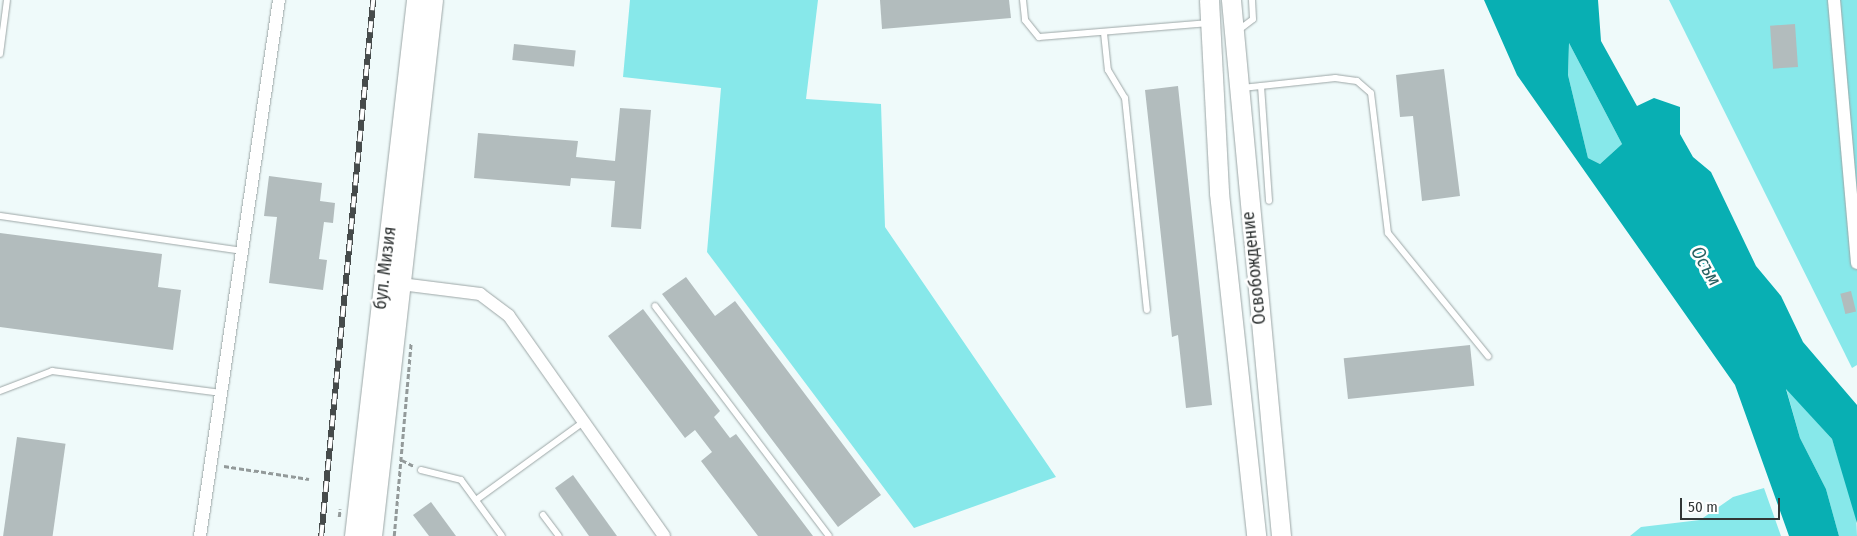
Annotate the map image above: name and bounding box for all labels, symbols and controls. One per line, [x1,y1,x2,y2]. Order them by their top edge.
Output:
street label: Освобождение [1237,210,1271,326]
street label: бул. Мизия [369,225,401,311]
water label: Осъм [1686,242,1726,290]
scale bar [1682,488,1782,520]
text: 50 m [1688,498,1718,516]

